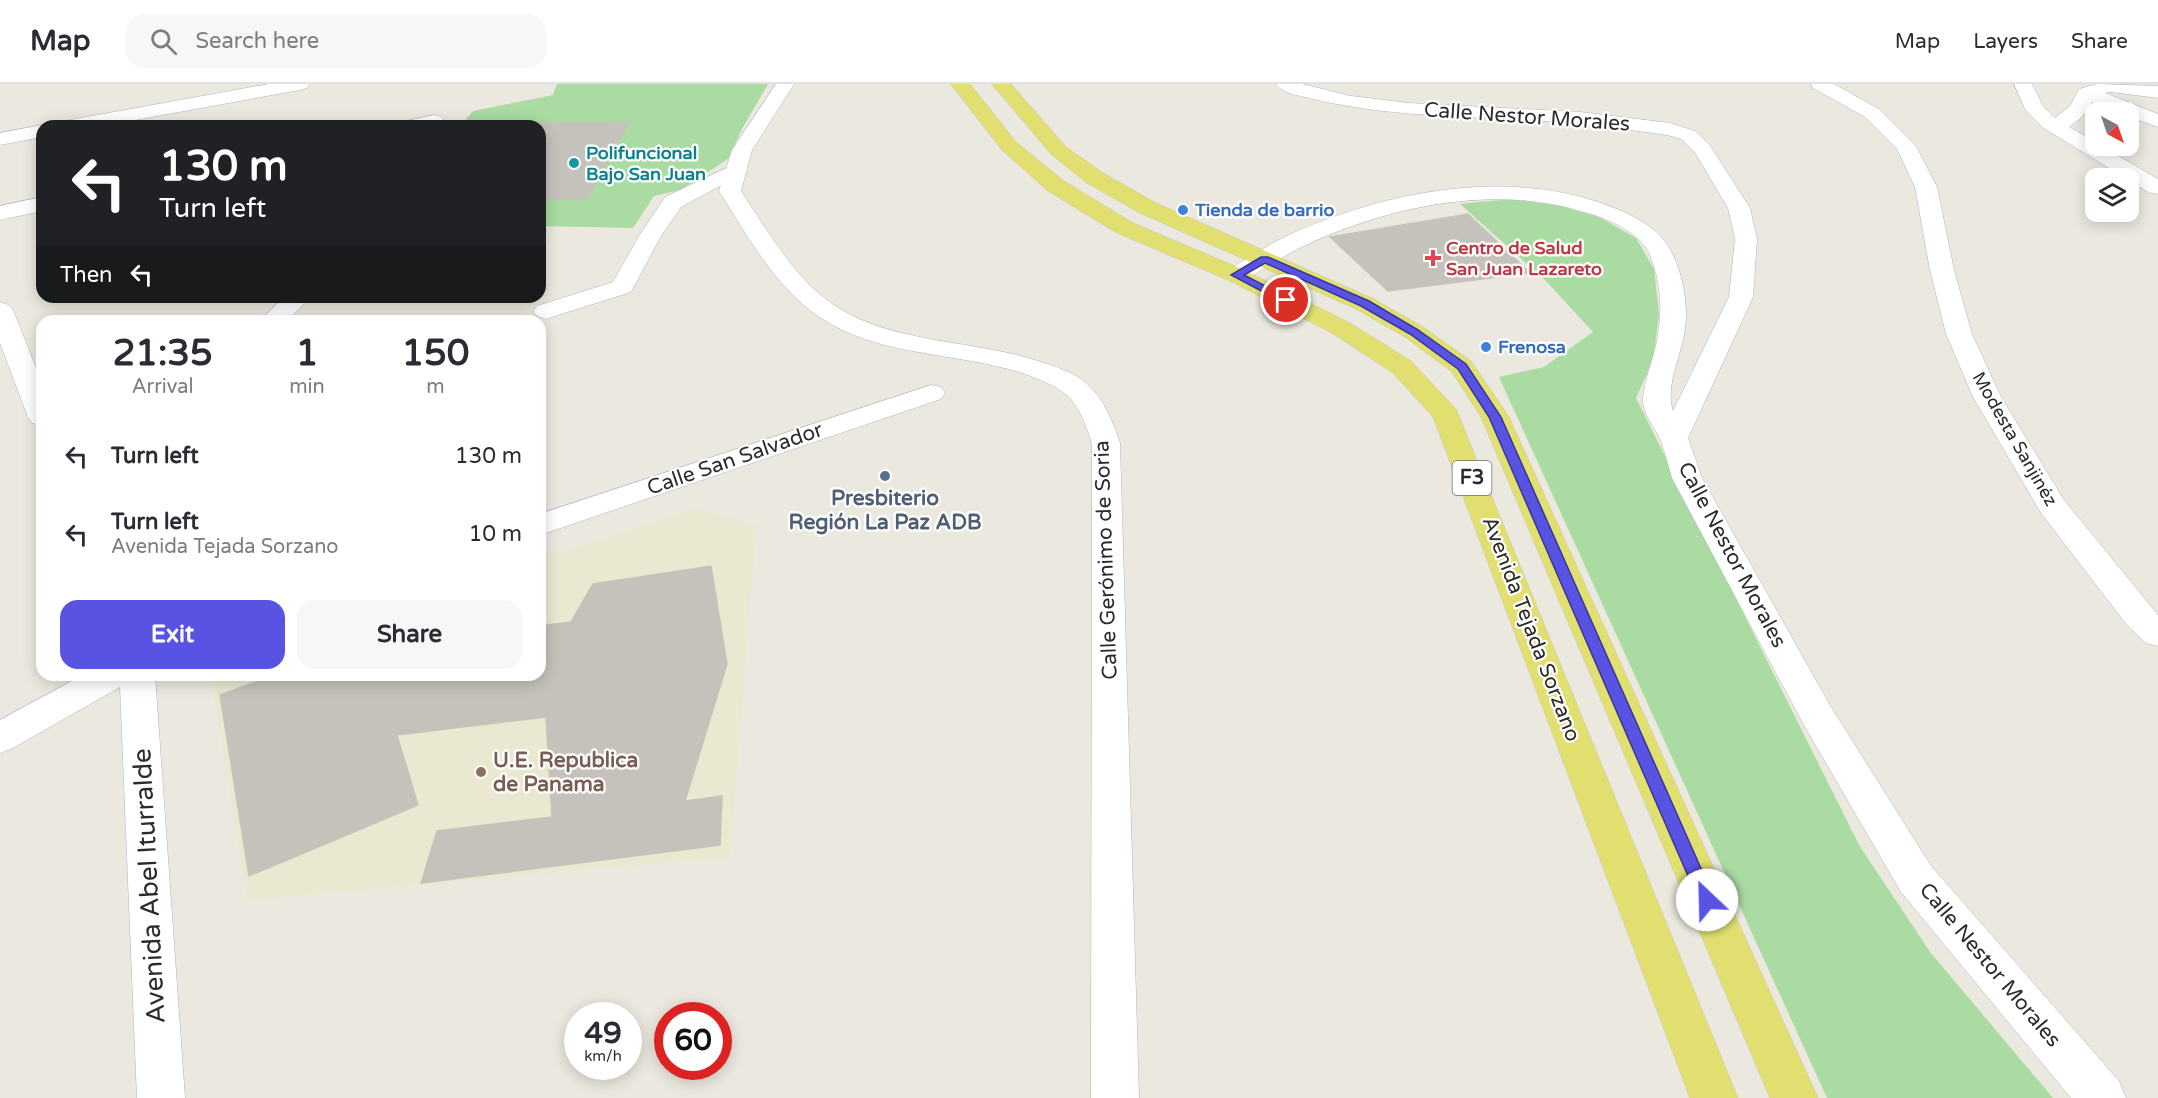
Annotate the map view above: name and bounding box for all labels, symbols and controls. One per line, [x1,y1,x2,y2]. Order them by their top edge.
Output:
search box [126,14,546,68]
text: Map [30,24,90,58]
icon: search [147,25,180,58]
text: Search here [195,28,319,54]
text: Map [1895,29,1940,54]
text: Layers [1973,29,2038,54]
text: Share [2071,29,2128,54]
street label: Calle Nestor Morales [1423,97,1631,137]
north arrow [2085,102,2139,156]
map controls [2085,102,2139,222]
text: 130 m [159,141,288,192]
place label: Polifuncional Bajo San Juan [586,142,706,185]
icon: left [60,144,138,222]
marker: Polifuncional Bajo San Juan [567,156,581,170]
button: layers [2085,168,2139,222]
text: Turn left [159,192,266,225]
place label: Tienda de barrio [1194,199,1335,221]
marker: Tienda de barrio [1176,203,1190,217]
place label: Centro de Salud San Juan Lazareto [1446,237,1602,280]
marker: Centro de Salud San Juan Lazareto [1424,249,1442,267]
icon: left [125,258,158,291]
text: Then [60,262,113,288]
pin [1260,274,1311,325]
icon: arrive [1269,283,1302,316]
text: 21:35 [113,332,213,375]
text: 1 [296,332,318,375]
text: 150 [401,332,469,375]
place label: Frenosa [1498,336,1566,358]
marker: Frenosa [1479,340,1493,354]
street label: Modesta Sanjinéz [1968,368,2062,510]
text: Arrival [132,375,194,399]
text: min [289,375,325,399]
text: m [426,375,445,399]
street label: Calle San Salvador [644,417,826,501]
icon: left [60,440,93,473]
street label: Calle Gerónimo de Soria [1089,440,1123,680]
text: Turn left [111,443,199,469]
text: 130 m [455,443,522,469]
street label: Calle Nestor Morales [1672,458,1792,652]
road number: F3 [1452,461,1492,495]
marker: Presbiterio Región La Paz ADB [878,469,892,483]
place label: Presbiterio Región La Paz ADB [789,486,981,535]
text: Turn left [111,509,199,535]
street label: Avenida Tejada Sorzano [1477,513,1585,745]
icon: left [60,518,93,551]
text: 10 m [468,521,522,547]
text: Avenida Tejada Sorzano [111,535,338,559]
button: Exit [60,600,285,669]
button: Share [297,600,522,669]
street label: Avenida Abel Iturralde [126,748,172,1024]
place label: U.E. Republica de Panama [493,748,638,797]
marker: U.E. Republica de Panama [474,765,488,779]
position arrow [1675,868,1739,932]
street label: Calle Nestor Morales [1914,878,2066,1052]
speed limit sign: 60 [654,1002,732,1080]
text: 49 [584,1015,622,1052]
text: km/h [584,1047,622,1065]

